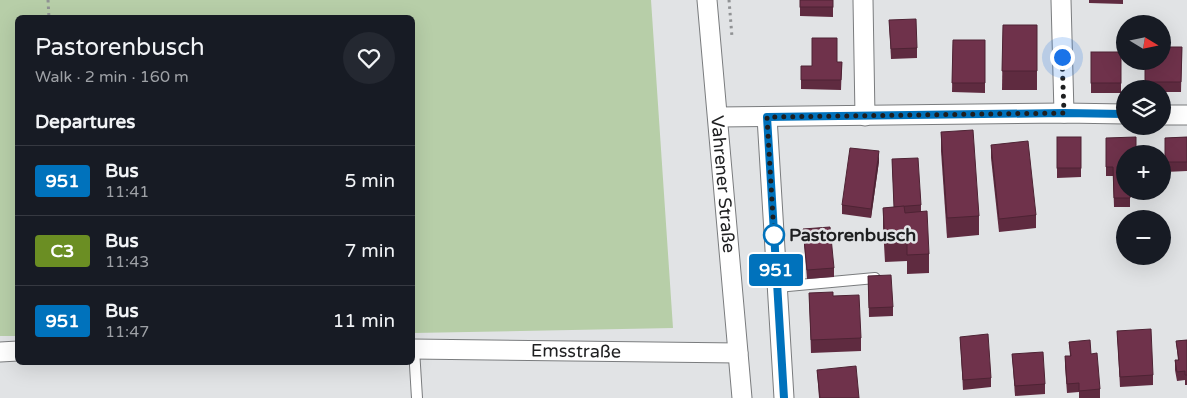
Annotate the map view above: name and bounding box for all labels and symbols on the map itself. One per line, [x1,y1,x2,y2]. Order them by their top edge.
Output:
north arrow [1116,15,1171,70]
your location [1050,45,1075,70]
street label: Vahrener Straße [706,115,740,254]
marker: Pastorenbusch [763,224,785,246]
place label: Pastorenbusch [789,224,916,246]
line badge: 951 [747,254,805,286]
street label: Emsstraße [531,339,621,363]

